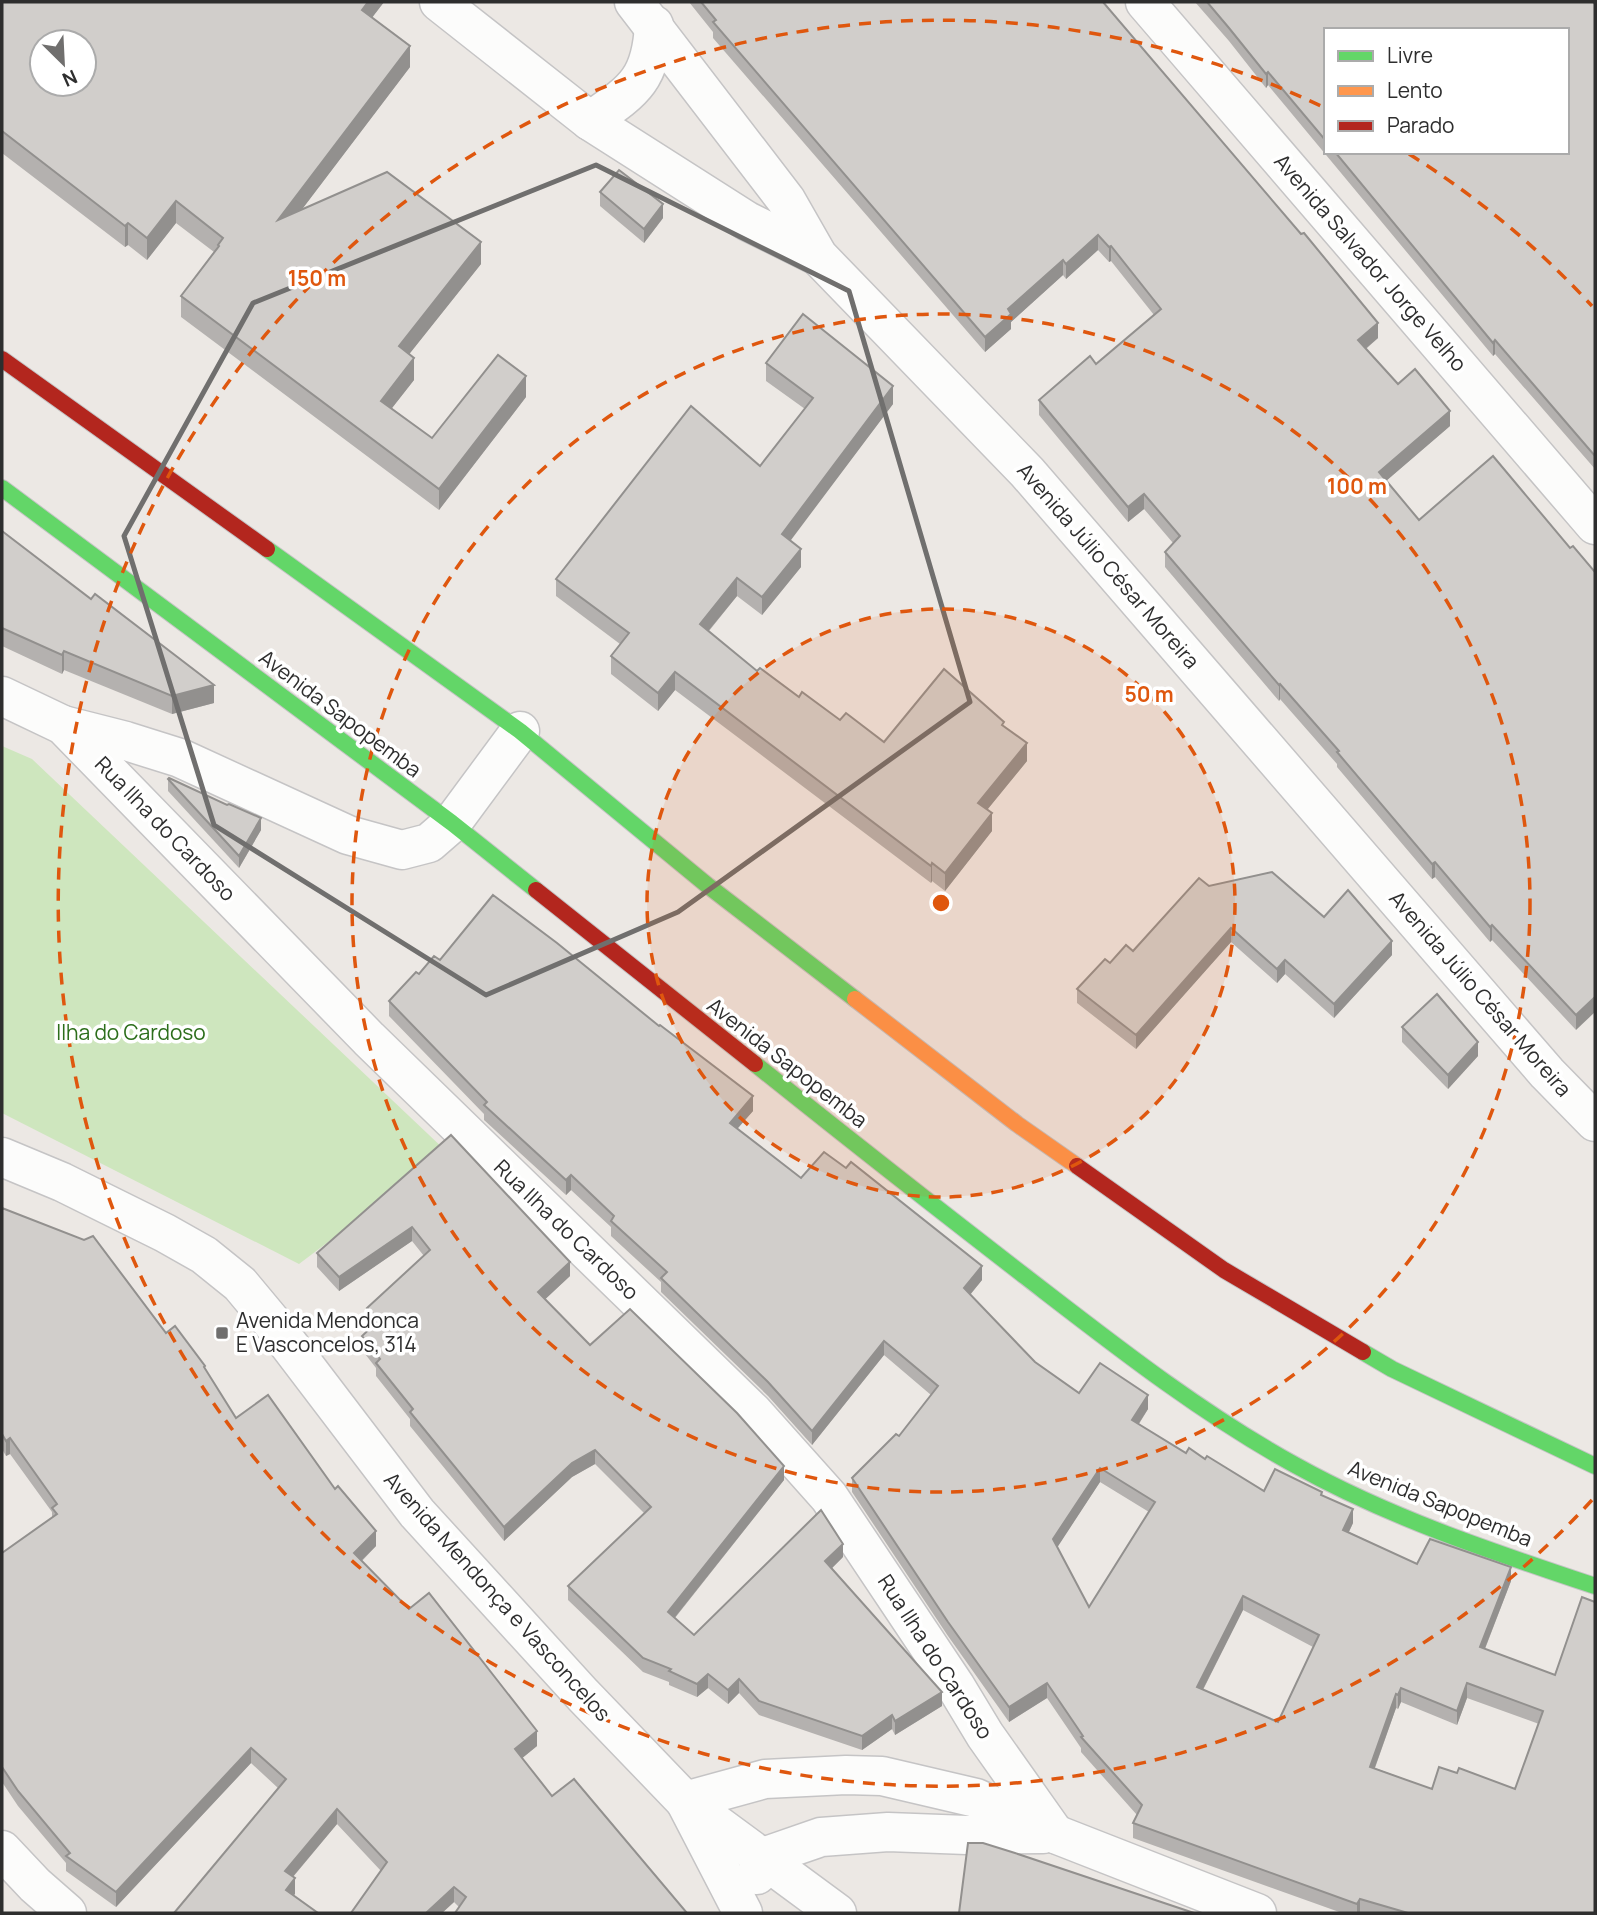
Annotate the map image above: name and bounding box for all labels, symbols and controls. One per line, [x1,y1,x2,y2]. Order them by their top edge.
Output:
north arrow [28,28,98,98]
legend [1324,28,1569,154]
text: Livre [1387,41,1433,69]
text: N [58,64,81,93]
text: Lento [1387,76,1443,104]
text: Parado [1387,111,1455,139]
street label: Avenida Salvador Jorge Velho [1268,148,1473,377]
text: 150 m [288,264,346,292]
street label: Avenida Júlio César Moreira [1012,456,1206,674]
text: 100 m [1327,472,1387,500]
street label: Avenida Sapopemba [254,643,427,783]
text: 50 m [1124,680,1174,708]
street label: Rua Ilha do Cardoso [89,750,242,907]
street label: Avenida Júlio César Moreira [1384,884,1578,1102]
centre of rings [929,891,953,915]
street label: Avenida Sapopemba [702,991,874,1134]
park label: Ilha do Cardoso [56,1018,206,1046]
street label: Rua Ilha do Cardoso [488,1153,645,1306]
place label: Avenida Mendonca E Vasconcelos, 314 [236,1306,419,1358]
marker: Avenida Mendonca E Vasconcelos, 314 [214,1325,230,1341]
street label: Avenida Sapopemba [1344,1453,1537,1553]
street label: Avenida Mendonça e Vasconcelos [378,1466,617,1727]
street label: Rua Ilha do Cardoso [872,1569,1000,1744]

